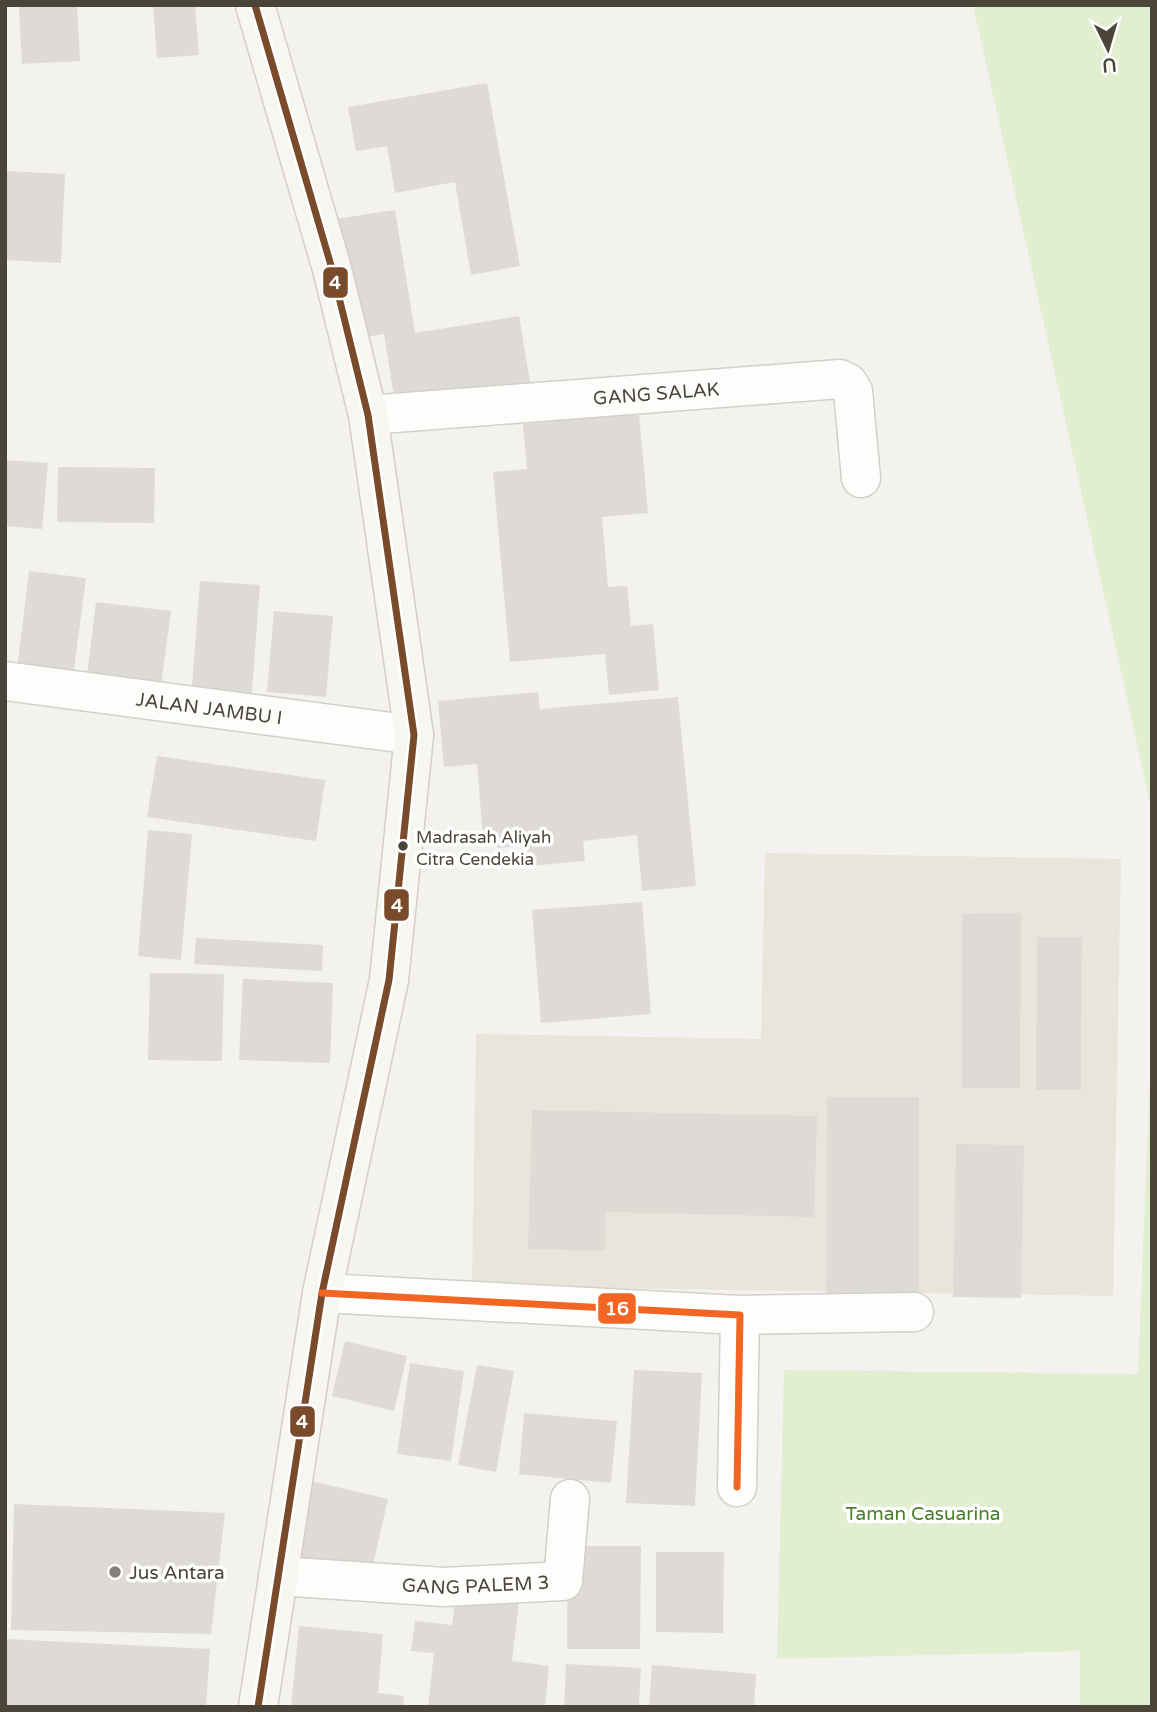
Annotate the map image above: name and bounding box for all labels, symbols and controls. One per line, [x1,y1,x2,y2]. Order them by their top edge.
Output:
north arrow [1073,14,1143,84]
text: U [1101,53,1118,77]
line badge: 4 [322,266,349,299]
text: 4 [329,272,341,294]
street label: GANG SALAK [592,378,720,410]
street label: JALAN JAMBU I [135,688,284,730]
place label: Madrasah Aliyah Citra Cendekia [416,827,551,870]
marker: Madrasah Aliyah Citra Cendekia [396,839,410,853]
line badge: 4 [383,888,410,922]
text: 4 [391,895,403,917]
line badge: 16 [597,1292,637,1325]
text: 16 [605,1298,629,1320]
line badge: 4 [289,1405,316,1438]
text: 4 [296,1411,308,1433]
park label: Taman Casuarina [846,1503,1000,1525]
place label: Jus Antara [129,1562,225,1584]
marker: Jus Antara [107,1564,123,1580]
street label: GANG PALEM 3 [401,1572,550,1599]

